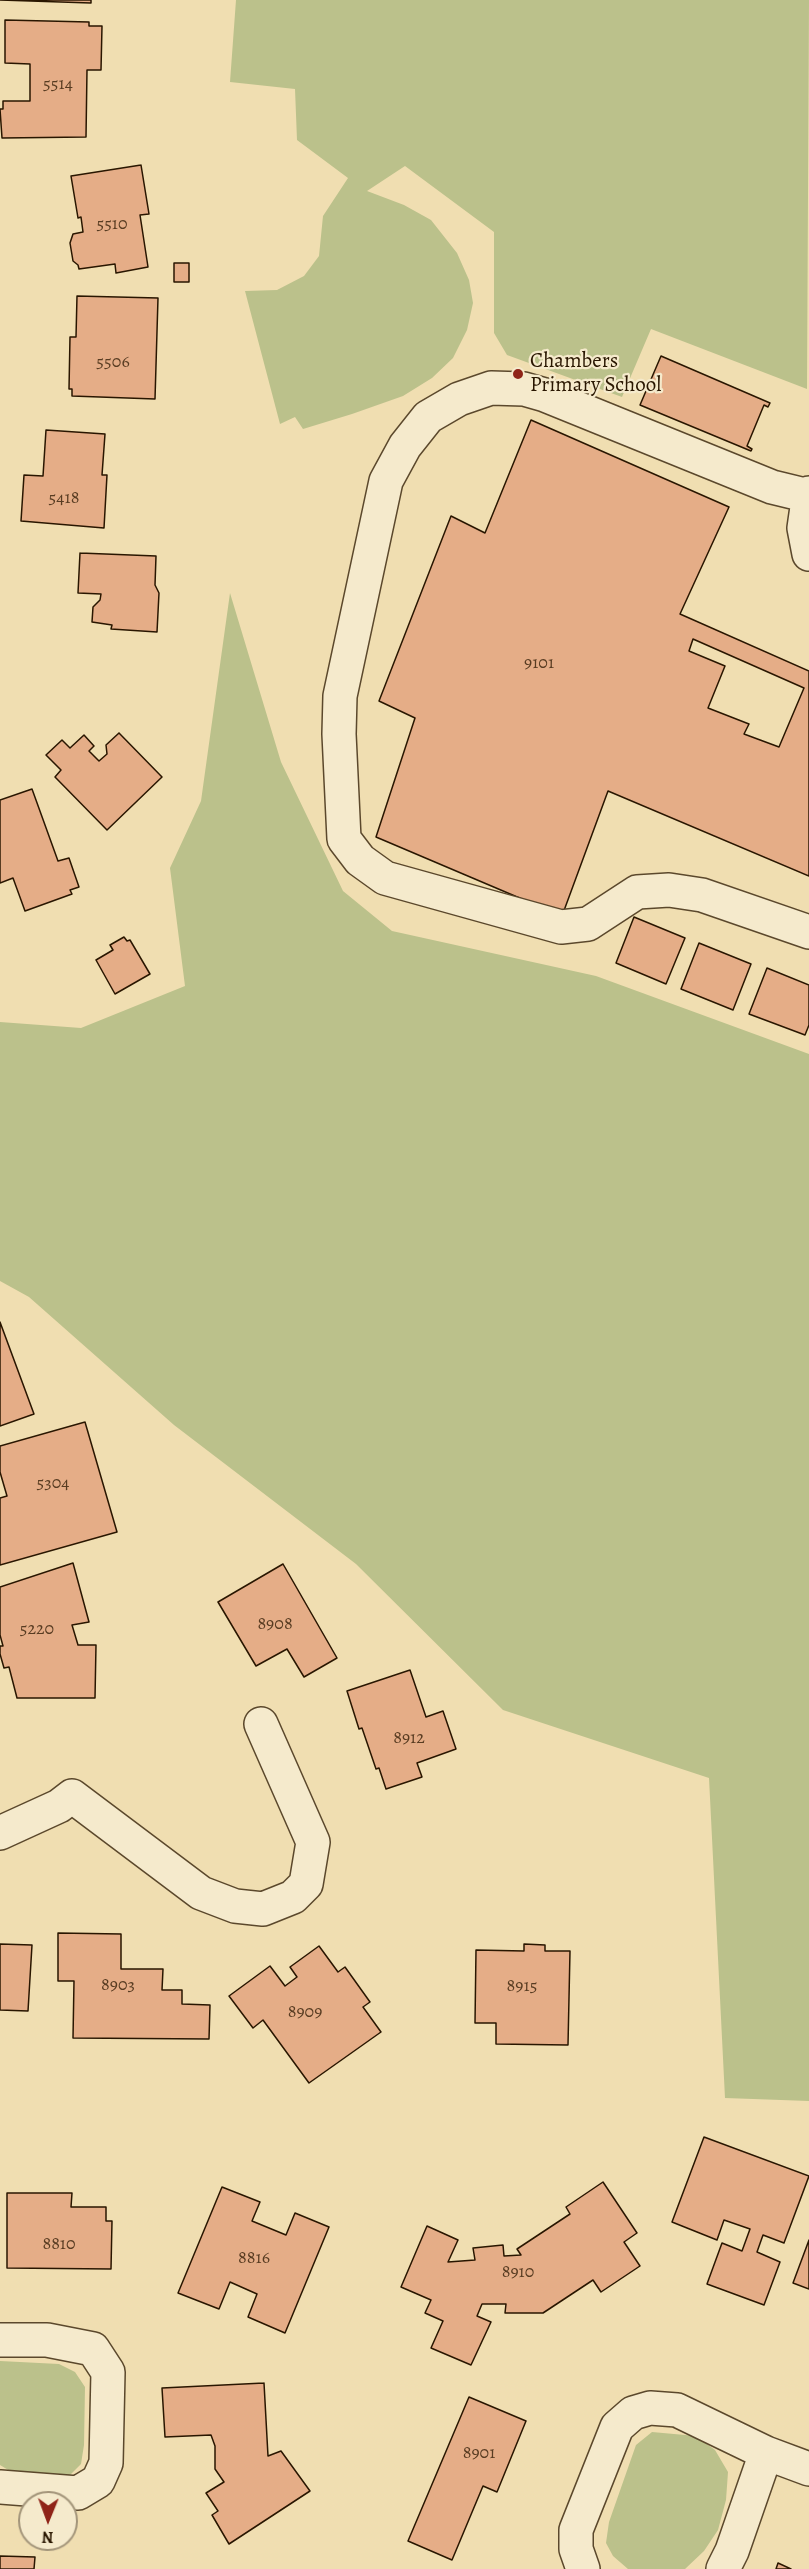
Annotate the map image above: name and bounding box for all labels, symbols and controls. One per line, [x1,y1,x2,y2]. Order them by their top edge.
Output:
house number: 5514 [43,74,73,96]
house number: 5510 [96,214,128,236]
place label: Chambers Primary School [530,349,661,399]
house number: 5506 [96,352,130,374]
marker: Chambers Primary School [511,367,525,381]
house number: 5418 [49,488,79,510]
house number: 9101 [524,653,554,675]
house number: 5304 [37,1473,69,1495]
house number: 8908 [257,1614,293,1636]
house number: 5220 [20,1619,54,1641]
house number: 8912 [393,1728,425,1750]
house number: 8903 [101,1975,135,1997]
house number: 8915 [507,1976,537,1998]
house number: 8909 [288,2002,322,2024]
house number: 8810 [42,2234,76,2256]
house number: 8816 [238,2248,270,2270]
house number: 8910 [502,2262,534,2284]
house number: 8901 [463,2443,495,2465]
north arrow [18,2491,78,2551]
text: N [42,2526,54,2548]

